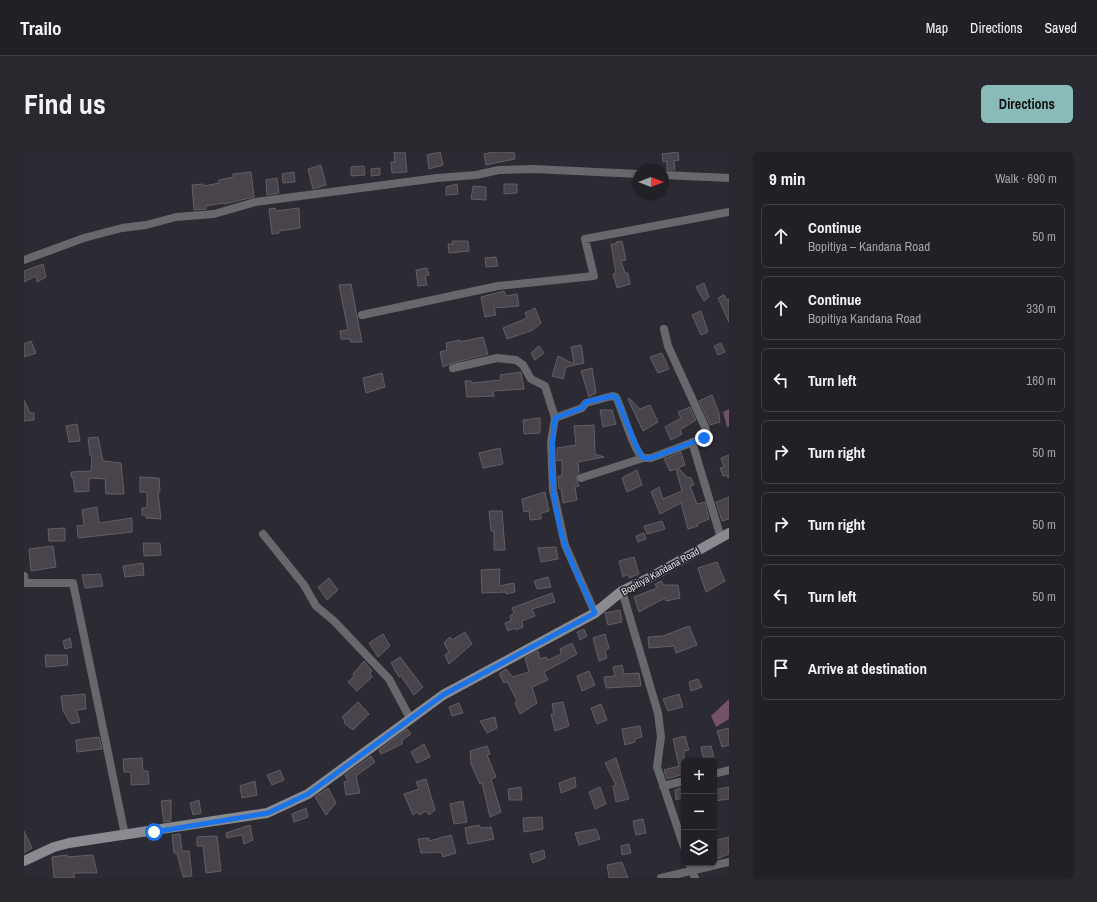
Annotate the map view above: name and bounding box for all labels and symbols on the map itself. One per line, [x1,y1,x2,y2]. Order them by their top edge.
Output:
north arrow [633,164,669,200]
route end [695,429,713,447]
street label: Bopitiya Kandana Road [619,545,701,598]
route start [145,823,163,841]

